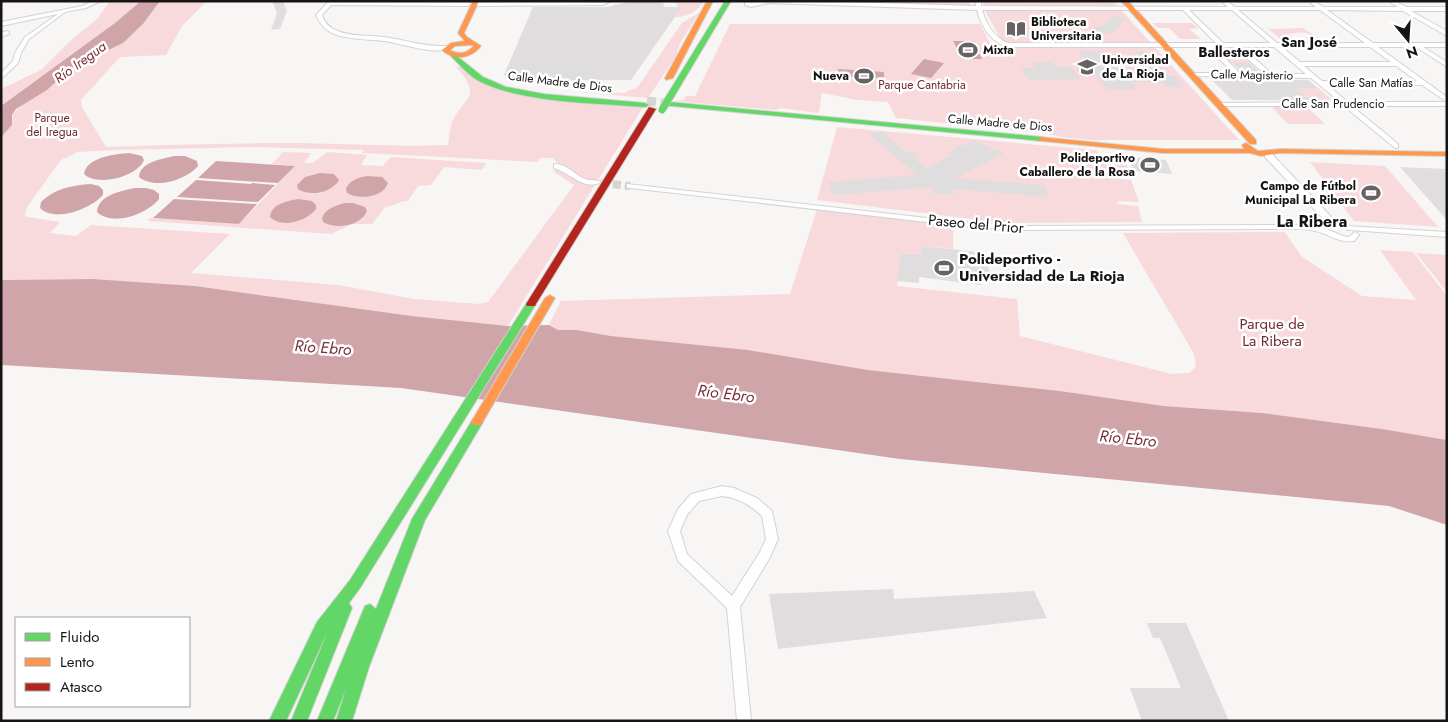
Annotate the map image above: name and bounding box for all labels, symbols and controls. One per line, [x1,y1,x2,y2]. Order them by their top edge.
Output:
place label: Biblioteca Universitaria [1031,13,1101,45]
north arrow [1383,15,1433,65]
library icon: Biblioteca Universitaria [1005,18,1027,40]
district label: San José [1281,32,1337,52]
water label: Río Iregua [50,36,110,88]
sports icon: Mixta [957,39,979,61]
place label: Mixta [983,41,1014,59]
text: N [1404,41,1420,64]
district label: Ballesteros [1198,42,1270,62]
place label: Universidad de La Rioja [1102,51,1169,83]
school or university icon: Universidad de La Rioja [1076,56,1098,78]
sports icon: Nueva [853,65,875,87]
street label: Calle Magisterio [1211,65,1294,85]
street label: Calle Madre de Dios [507,67,613,97]
place label: Nueva [813,67,849,85]
street label: Calle San Matías [1329,74,1413,92]
park label: Parque Cantabria [878,76,966,94]
street label: Calle San Prudencio [1281,95,1385,113]
park label: Parque del Iregua [26,109,78,141]
street label: Calle Madre de Dios [947,109,1053,137]
place label: Polideportivo Caballero de la Rosa [1019,149,1135,181]
sports icon: Polideportivo Caballero de la Rosa [1139,154,1161,176]
place label: Campo de Fútbol Municipal La Ribera [1245,177,1356,209]
sports icon: Campo de Fútbol Municipal La Ribera [1360,182,1382,204]
street label: Paseo del Prior [927,209,1026,239]
district label: La Ribera [1277,210,1347,233]
place label: Polideportivo - Universidad de La Rioja [959,248,1125,287]
sports icon: Polideportivo - Universidad de La Rioja [933,257,955,279]
park label: Parque de La Ribera [1240,313,1305,352]
water label: Río Ebro [294,334,353,361]
water label: Río Ebro [696,379,756,408]
water label: Río Ebro [1098,424,1158,453]
legend [15,617,190,707]
text: Fluido [60,626,99,648]
text: Lento [60,651,94,673]
text: Atasco [60,676,102,698]

